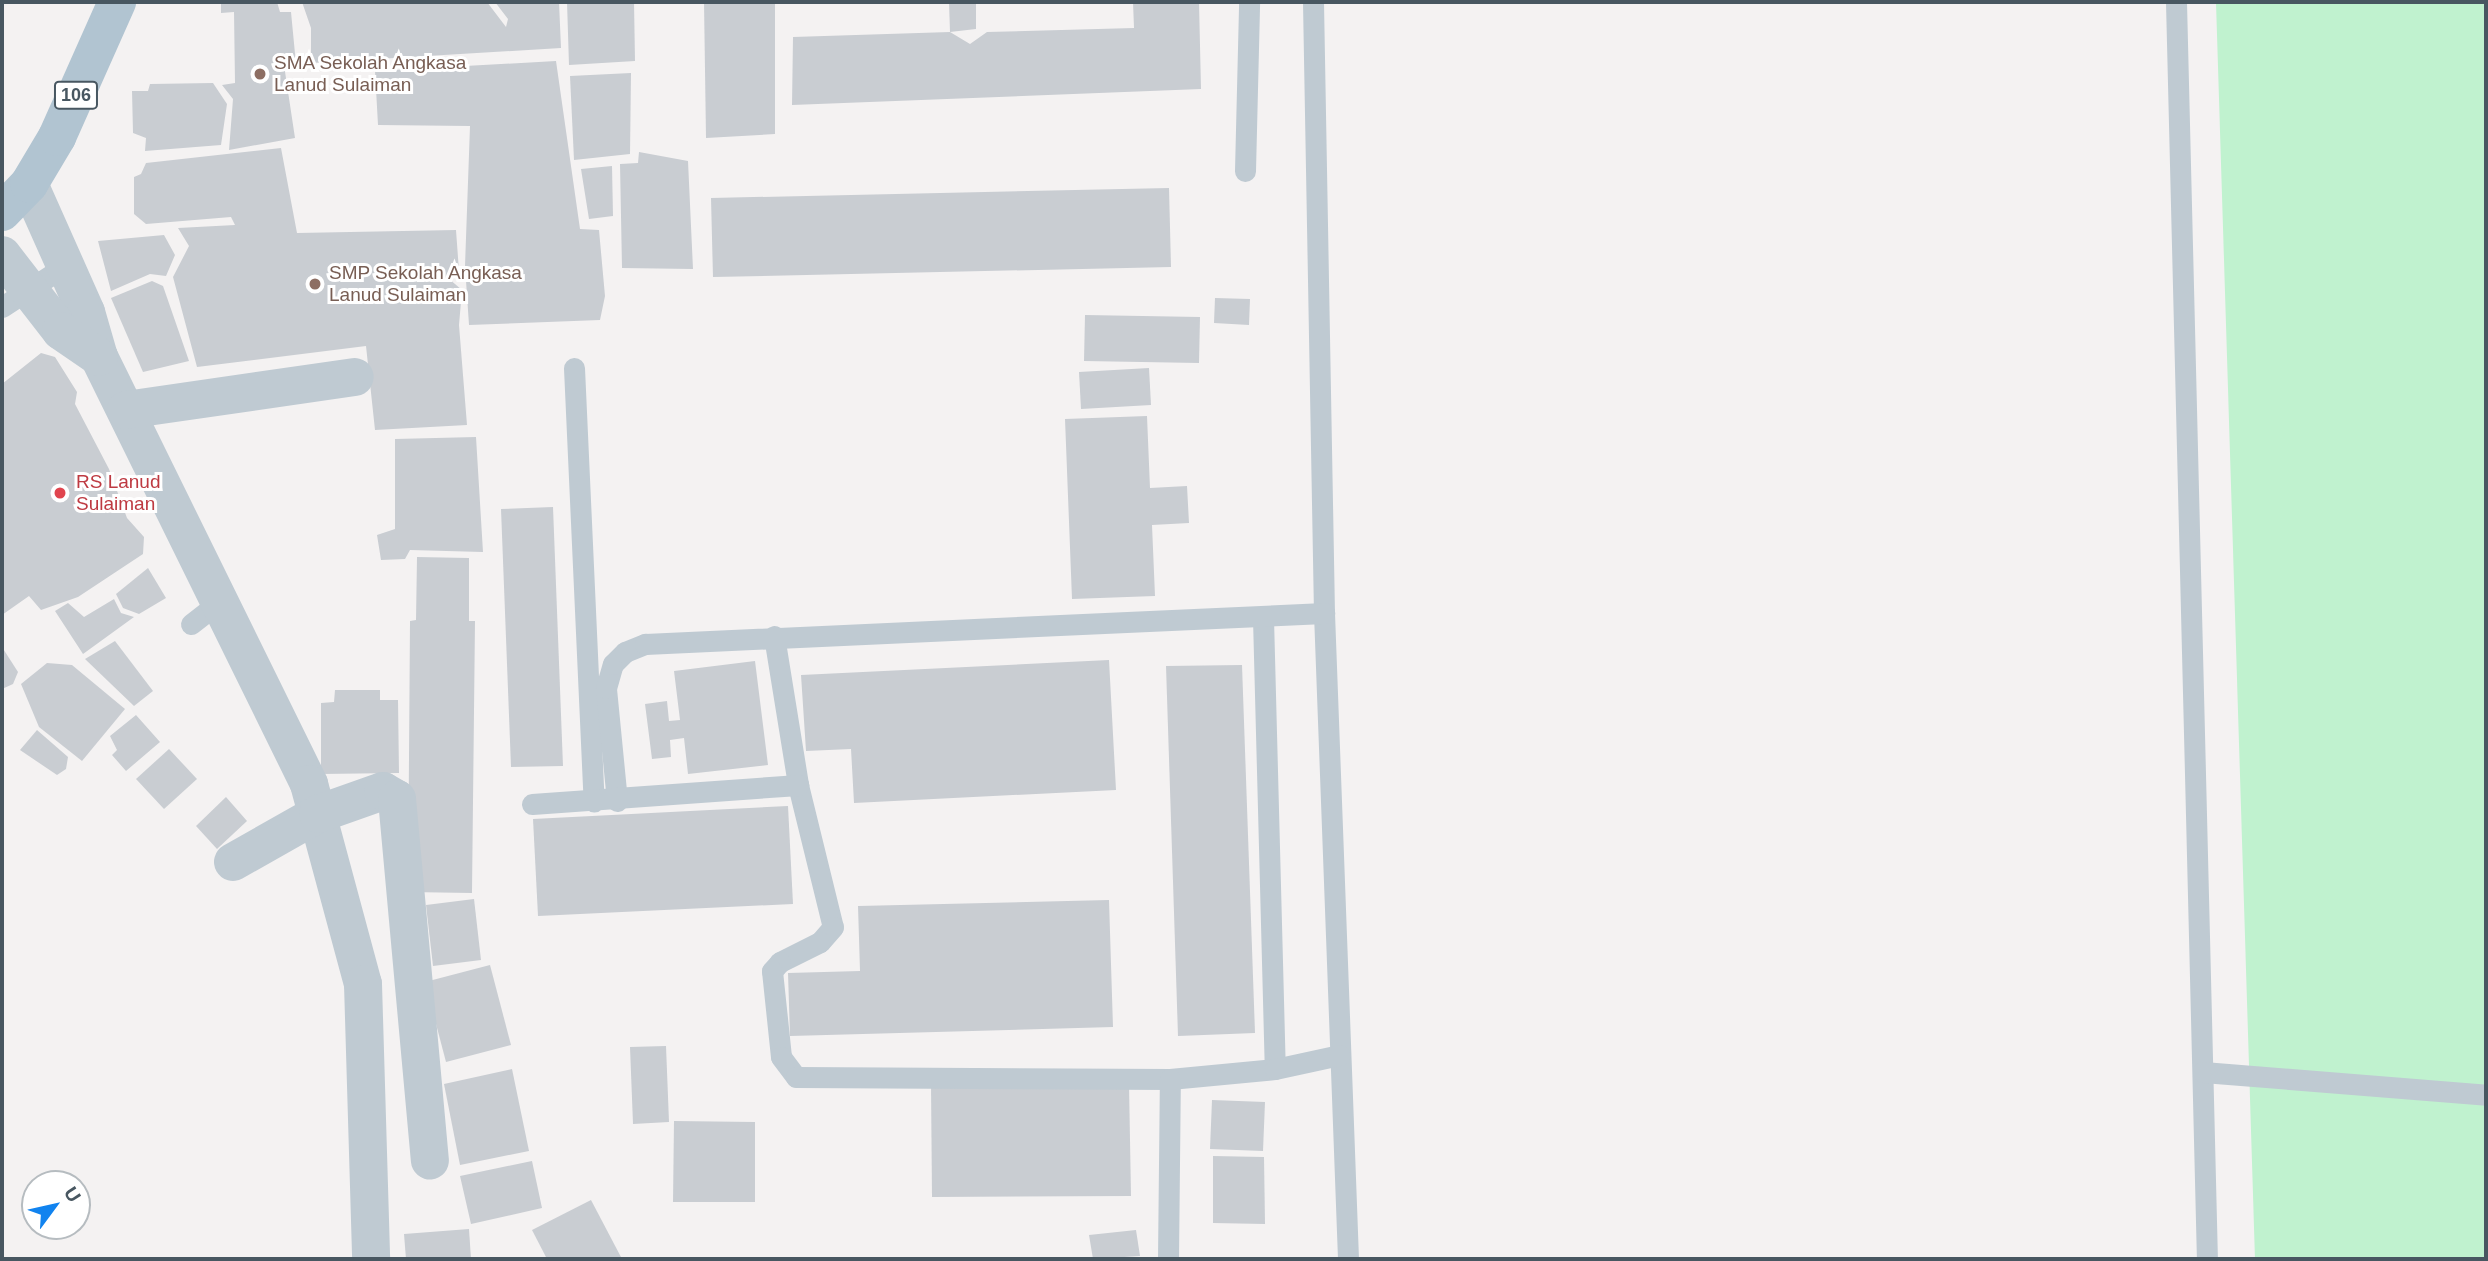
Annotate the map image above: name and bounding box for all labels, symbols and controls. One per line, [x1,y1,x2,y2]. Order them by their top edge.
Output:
place label: SMA Sekolah Angkasa Lanud Sulaiman [274,52,468,96]
marker: SMA Sekolah Angkasa Lanud Sulaiman [252,66,268,82]
road number: 106 [53,80,99,110]
place label: SMP Sekolah Angkasa Lanud Sulaiman [329,262,523,306]
marker: SMP Sekolah Angkasa Lanud Sulaiman [307,276,323,292]
place label: RS Lanud Sulaiman [76,471,161,515]
marker: RS Lanud Sulaiman [50,483,70,503]
north arrow [21,1170,91,1240]
text: U [60,1183,85,1206]

